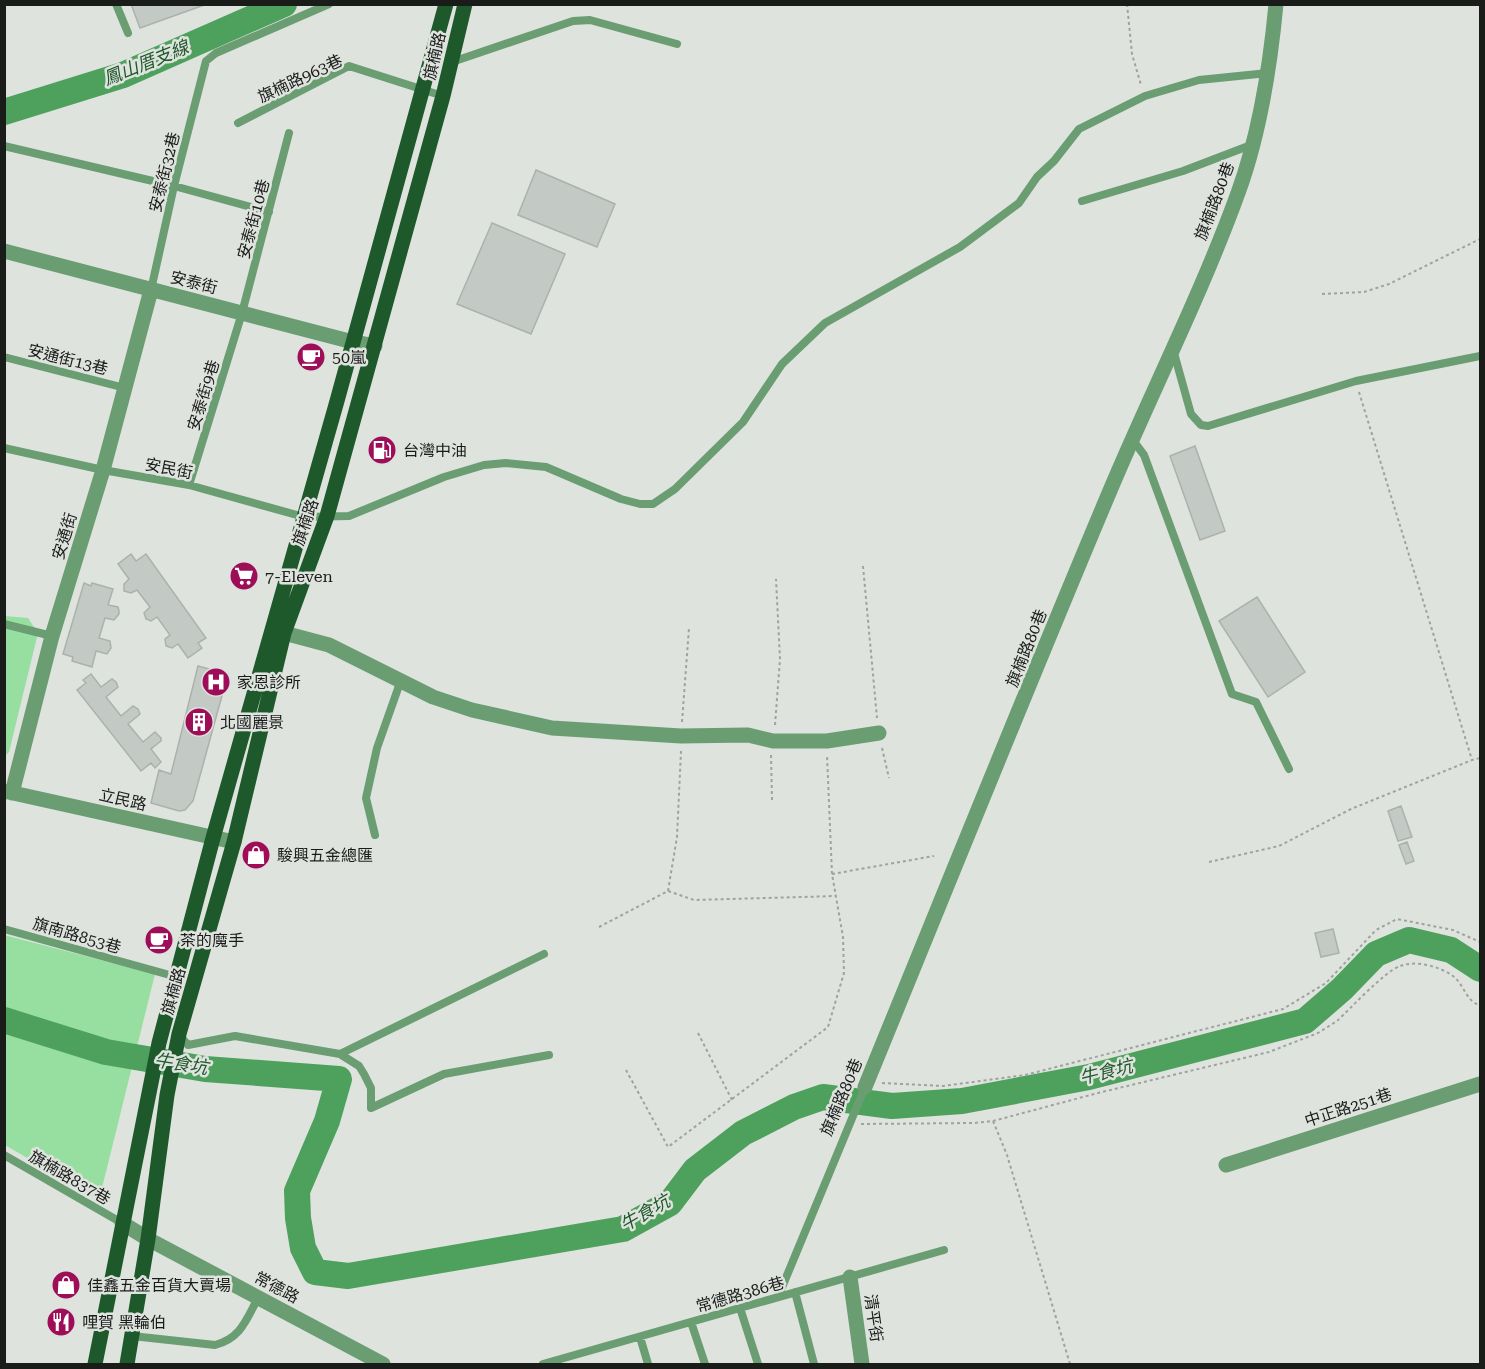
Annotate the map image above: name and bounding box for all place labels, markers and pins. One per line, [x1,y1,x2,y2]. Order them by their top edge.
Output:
cafe icon: 50嵐 [295,341,327,373]
place label: 50嵐 [332,348,366,367]
fuel station icon: 台灣中油 [366,434,398,466]
place label: 台灣中油 [403,441,467,460]
supermarket icon: 7-Eleven [228,560,260,592]
place label: 7-Eleven [265,567,333,586]
hospital icon: 家恩診所 [200,666,232,698]
place label: 家恩診所 [237,673,301,692]
building icon: 北國麗景 [183,706,215,738]
place label: 北國麗景 [220,713,284,732]
shop icon: 駿興五金總匯 [240,839,272,871]
place label: 駿興五金總匯 [277,846,373,865]
cafe icon: 茶的魔手 [143,924,175,956]
place label: 茶的魔手 [180,931,244,950]
shop icon: 佳鑫五金百貨大賣場 [50,1269,82,1301]
place label: 佳鑫五金百貨大賣場 [87,1276,231,1295]
restaurant icon: 哩賀 黑輪伯 [45,1306,77,1338]
place label: 哩賀 黑輪伯 [82,1313,166,1332]

